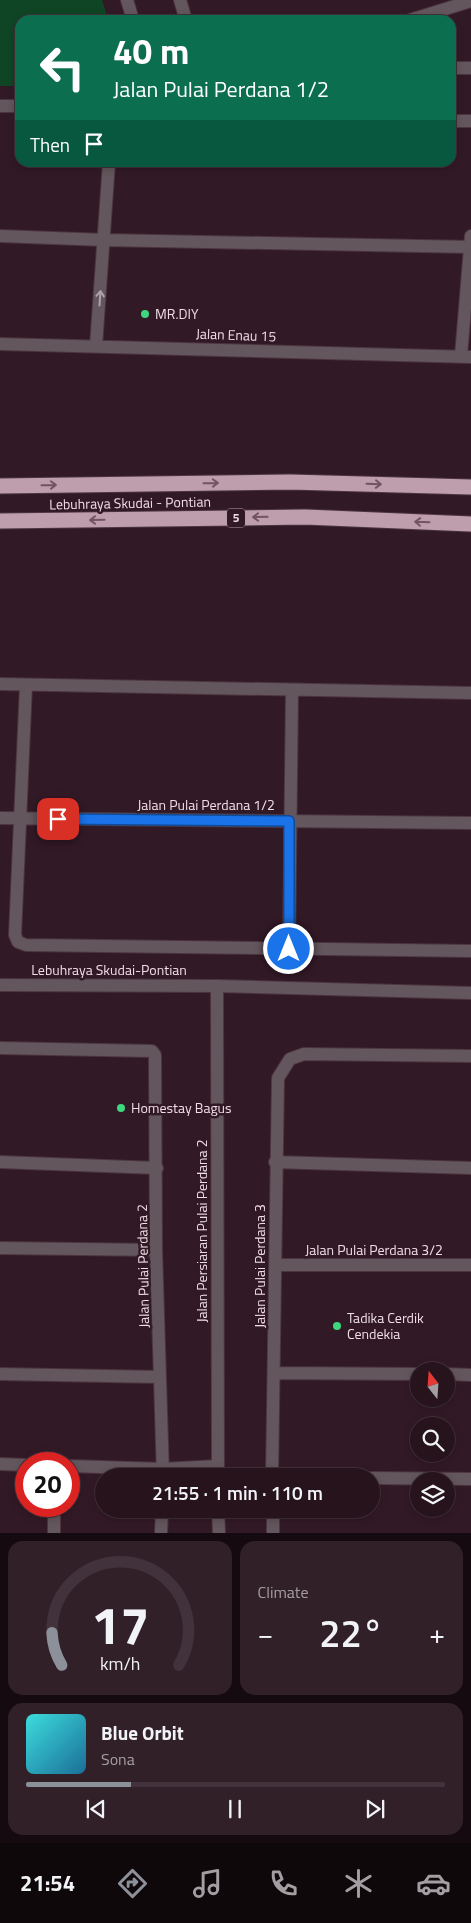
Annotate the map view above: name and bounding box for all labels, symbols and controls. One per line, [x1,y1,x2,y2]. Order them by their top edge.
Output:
text: 40 m [113,24,189,78]
icon: left [30,35,95,100]
text: Jalan Pulai Perdana 1/2 [113,72,329,106]
text: Then [30,130,70,159]
icon: arrive [80,130,108,158]
one-way arrow [96,290,105,306]
place label: MR.DIY [155,303,199,324]
marker: MR.DIY [139,308,151,320]
street label: Jalan Enau 15 [195,323,277,346]
one-way arrow [202,478,219,488]
one-way arrow [365,479,381,489]
one-way arrow [40,480,56,490]
street label: Lebuhraya Skudai - Pontian [49,491,211,514]
road number: 5 [227,508,245,528]
one-way arrow [252,512,268,522]
one-way arrow [90,515,106,524]
one-way arrow [415,517,431,526]
street label: Jalan Pulai Perdana 1/2 [137,794,275,815]
pin [37,798,79,840]
icon: arrive [44,805,72,833]
position arrow [262,922,314,974]
street label: Lebuhraya Skudai-Pontian [31,959,187,980]
place label: Homestay Bagus [131,1097,232,1118]
marker: Homestay Bagus [115,1102,127,1114]
street label: Jalan Persiaran Pulai Perdana 2 [191,1139,212,1323]
street label: Jalan Pulai Perdana 2 [131,1204,154,1328]
street label: Jalan Pulai Perdana 3 [249,1204,270,1328]
street label: Jalan Pulai Perdana 3/2 [305,1239,443,1260]
place label: Tadika Cerdik Cendekia [347,1307,424,1344]
marker: Tadika Cerdik Cendekia [331,1320,343,1332]
north arrow [410,1362,455,1408]
map controls [410,1362,455,1517]
button: search [410,1417,455,1462]
speed limit sign: 20 [15,1452,80,1517]
button: layers [410,1472,455,1517]
text: 21:55 · 1 min · 110 m [152,1478,323,1507]
text: Climate [258,1580,309,1604]
text: 17 [91,1585,149,1664]
text: 22° [319,1604,383,1662]
text: − [258,1612,273,1655]
text: + [429,1612,445,1655]
text: km/h [100,1650,140,1677]
text: Blue Orbit [101,1718,184,1747]
text: Sona [101,1747,135,1771]
icon: previous [82,1795,110,1823]
icon: pause [221,1795,249,1823]
icon: next [361,1795,389,1823]
text: 21:54 [20,1866,75,1900]
icon: directions [115,1866,150,1901]
icon: music [190,1866,225,1901]
icon: phone [266,1866,301,1901]
icon: climate [341,1866,376,1901]
icon: car [416,1866,451,1901]

